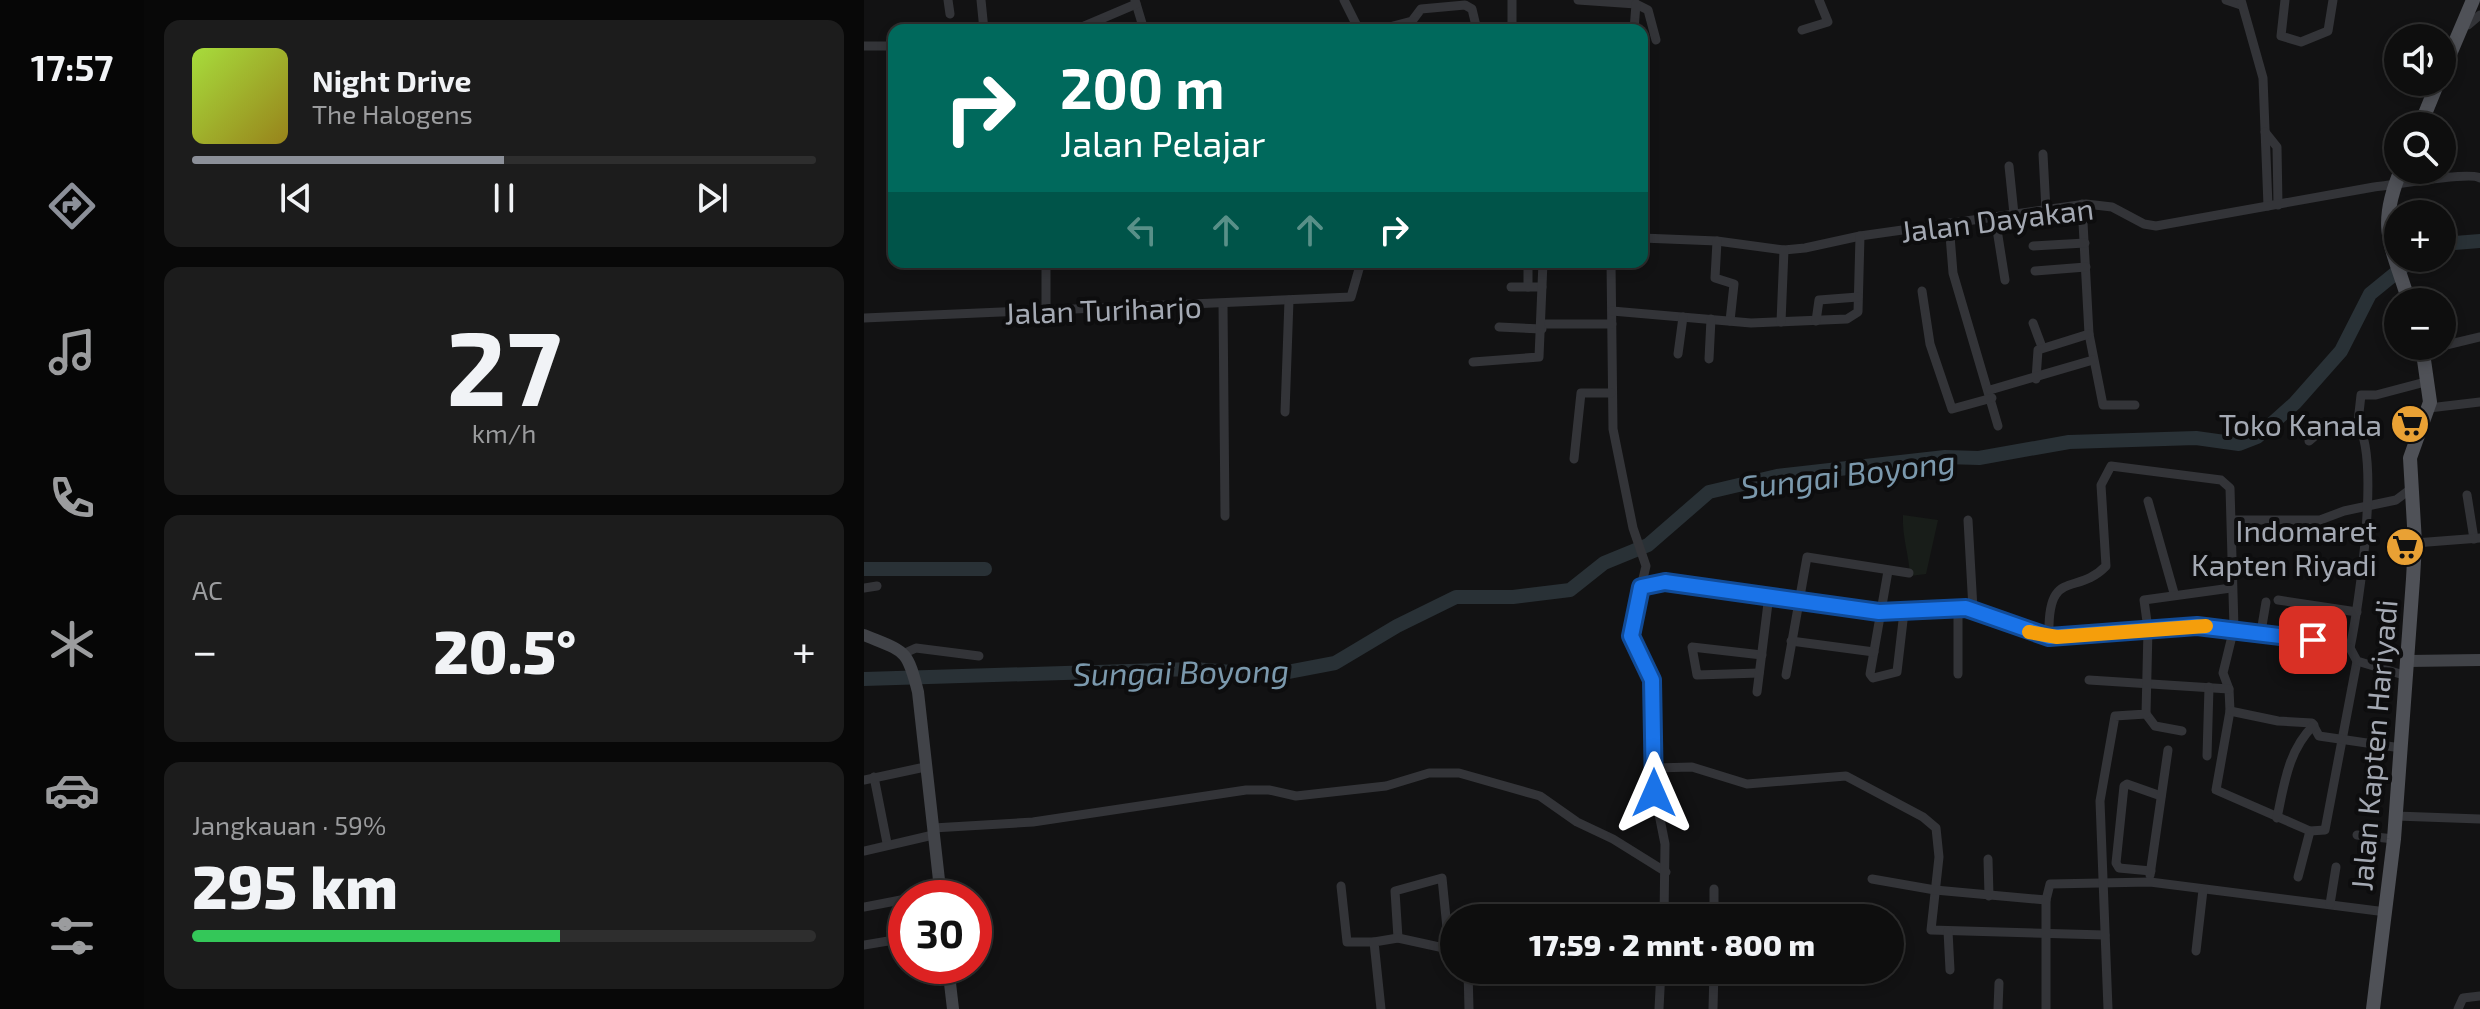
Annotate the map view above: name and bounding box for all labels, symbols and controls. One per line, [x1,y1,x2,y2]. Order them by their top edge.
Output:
map controls [2384,24,2456,360]
button: sound [2384,24,2456,96]
text: 17:57 [31,45,113,88]
text: 200 m [1060,53,1225,120]
icon: right [928,56,1032,160]
text: Night Drive [312,62,471,98]
text: The Halogens [312,98,473,129]
button: search [2384,112,2456,184]
text: Jalan Pelajar [1060,121,1265,164]
icon: previous [274,176,318,220]
icon: pause [482,176,526,220]
icon: next [690,176,734,220]
icon: directions [44,178,100,234]
street label: Jalan Dayakan [1899,189,2095,249]
button: + [2384,200,2456,272]
icon: left [1120,208,1164,252]
icon: ahead [1204,208,1248,252]
icon: ahead [1288,208,1332,252]
icon: right [1372,208,1416,252]
street label: Jalan Turiharjo [1004,288,1202,330]
button: − [2384,288,2456,360]
text: 27 [446,302,562,427]
icon: music [44,324,100,380]
supermarket icon: Toko Kanala [2389,403,2431,445]
place label: Toko Kanala [2219,406,2382,442]
text: km/h [472,417,536,448]
water label: Sungai Boyong [1738,441,1958,506]
icon: phone [44,470,100,526]
place label: Indomaret Kapten Riyadi [2191,512,2377,582]
supermarket icon: Indomaret Kapten Riyadi [2384,526,2426,568]
text: AC [192,574,223,605]
street label: Jalan Kapten Hariyadi [2342,598,2404,892]
pin [2279,606,2347,674]
text: 20.5° [433,614,576,686]
icon: climate [44,616,100,672]
icon: arrive [2291,618,2335,662]
text: − [192,623,218,676]
text: + [792,623,816,676]
water label: Sungai Boyong [1073,650,1289,693]
position arrow [1612,751,1696,835]
icon: car [44,762,100,818]
text: Jangkauan · 59% [192,809,386,840]
text: 295 km [192,849,398,921]
speed limit sign: 30 [888,880,992,984]
icon: filters [44,908,100,964]
text: 17:59 · 2 mnt · 800 m [1529,926,1815,962]

